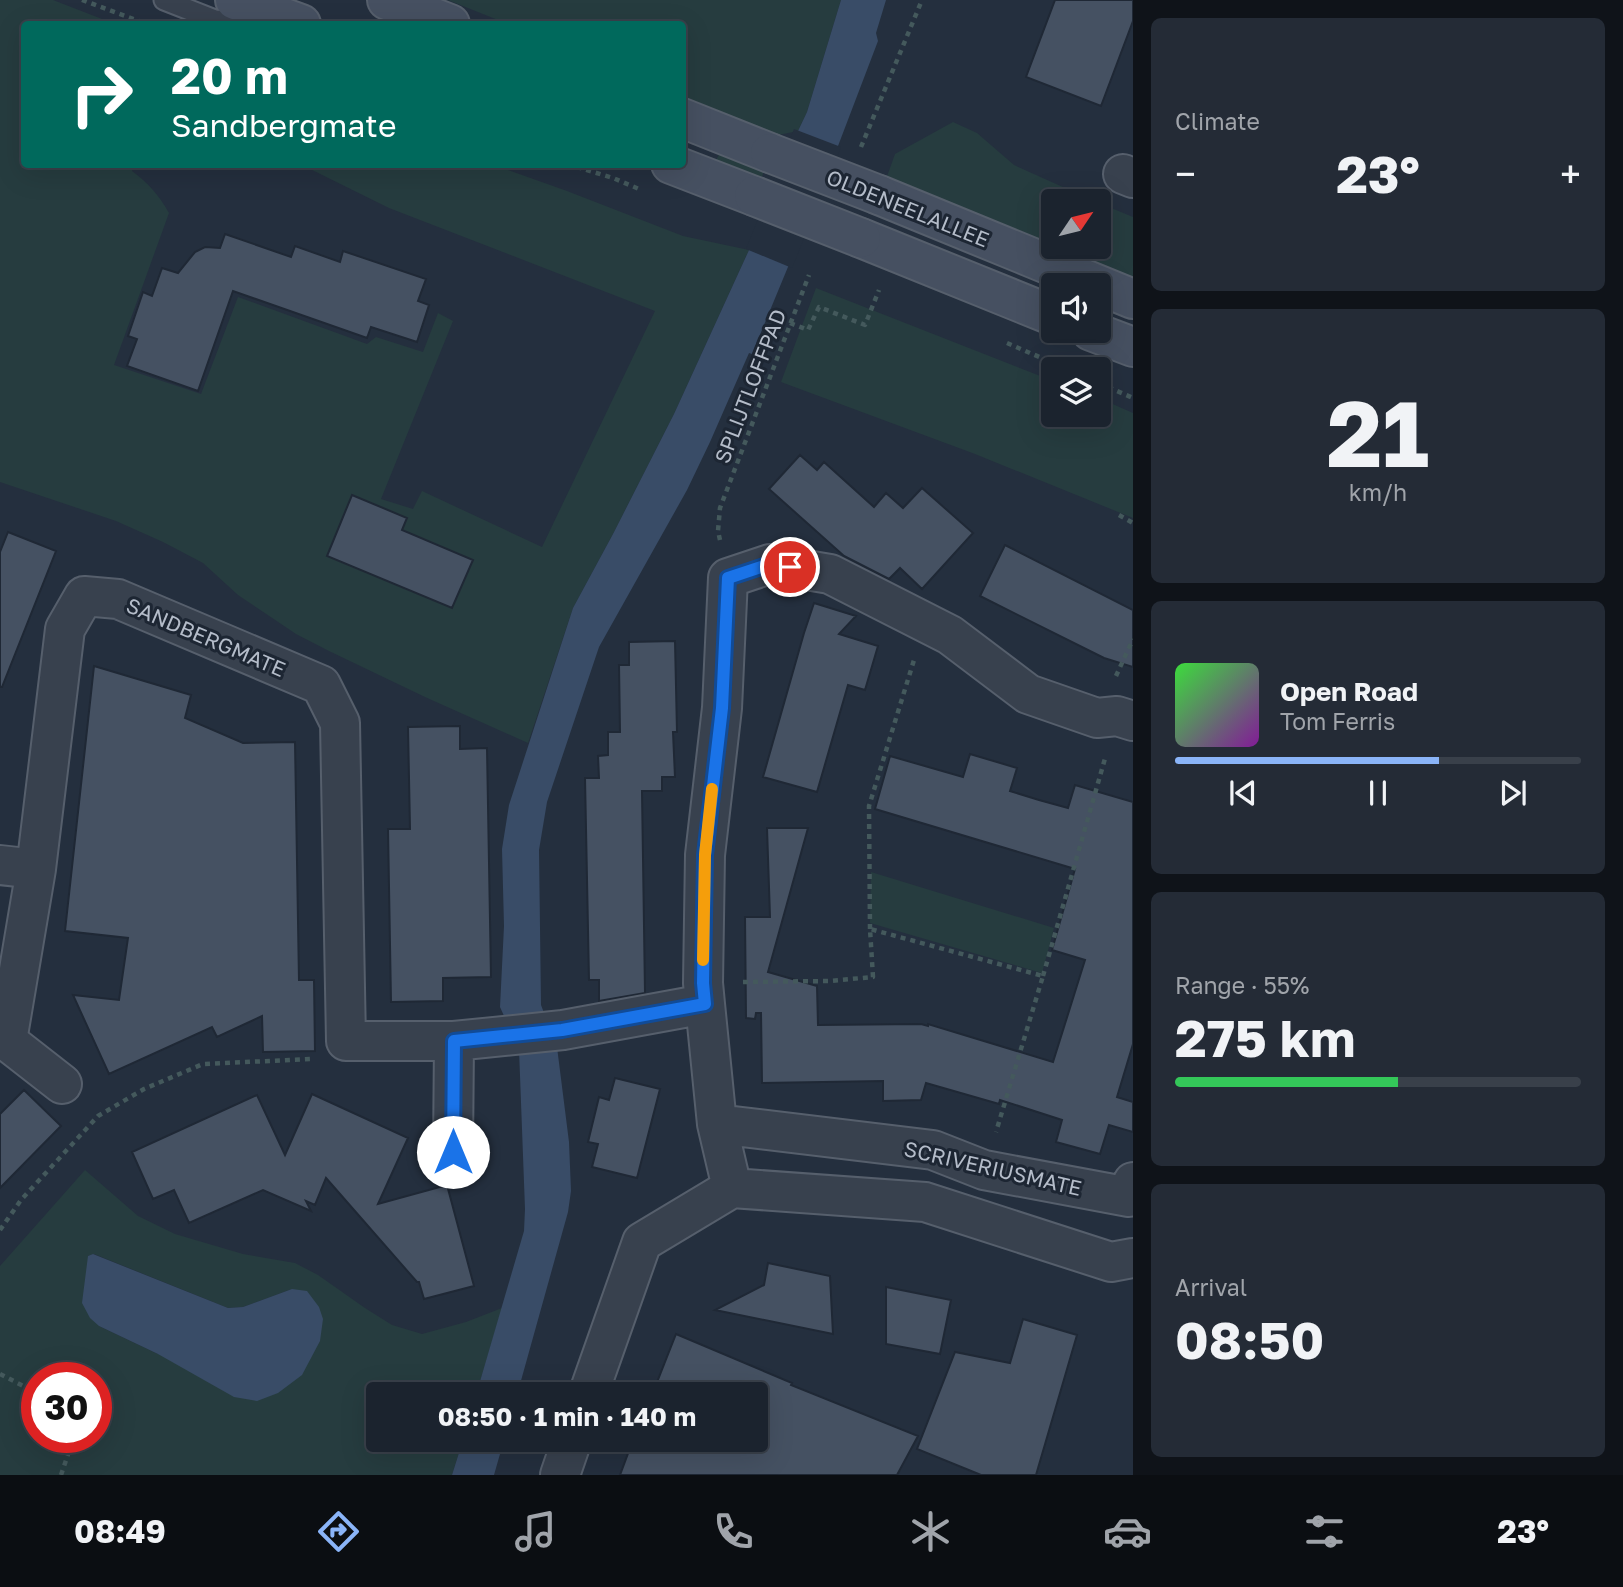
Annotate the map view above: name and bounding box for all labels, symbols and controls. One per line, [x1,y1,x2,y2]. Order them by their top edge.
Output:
text: 20 m [171,46,288,105]
icon: right [56,49,147,140]
text: Sandbergmate [171,106,396,144]
text: Climate [1175,107,1260,135]
text: 23° [1336,142,1420,204]
text: − [1175,151,1196,196]
text: + [1560,151,1581,196]
street label: OLDENEELALLEE [823,164,993,252]
north arrow [1041,189,1111,259]
map controls [1041,189,1111,427]
button: sound [1041,273,1111,343]
street label: SPLIJTLOFFPAD [709,305,791,467]
button: layers [1041,357,1111,427]
text: 21 [1327,378,1429,487]
text: km/h [1349,478,1407,506]
pin [760,537,820,597]
icon: arrive [771,548,809,586]
street label: SANDBERGMATE [123,592,289,682]
text: Open Road [1280,676,1418,707]
text: Tom Ferris [1280,707,1395,735]
icon: previous [1224,774,1262,812]
icon: pause [1359,774,1397,812]
icon: next [1494,774,1532,812]
text: Range · 55% [1175,971,1309,999]
text: 275 km [1175,1006,1355,1068]
position arrow [416,1115,490,1189]
street label: SCRIVERIUSMATE [902,1135,1084,1201]
text: Arrival [1175,1273,1247,1301]
text: 08:50 [1175,1308,1324,1370]
speed limit sign: 30 [21,1362,112,1453]
text: 08:50 · 1 min · 140 m [438,1401,696,1432]
icon: directions [314,1507,363,1556]
icon: music [511,1507,560,1556]
icon: phone [709,1507,758,1556]
icon: climate [906,1507,955,1556]
icon: car [1103,1507,1152,1556]
icon: filters [1300,1507,1349,1556]
text: 08:49 [74,1512,166,1550]
text: 23° [1497,1512,1549,1550]

